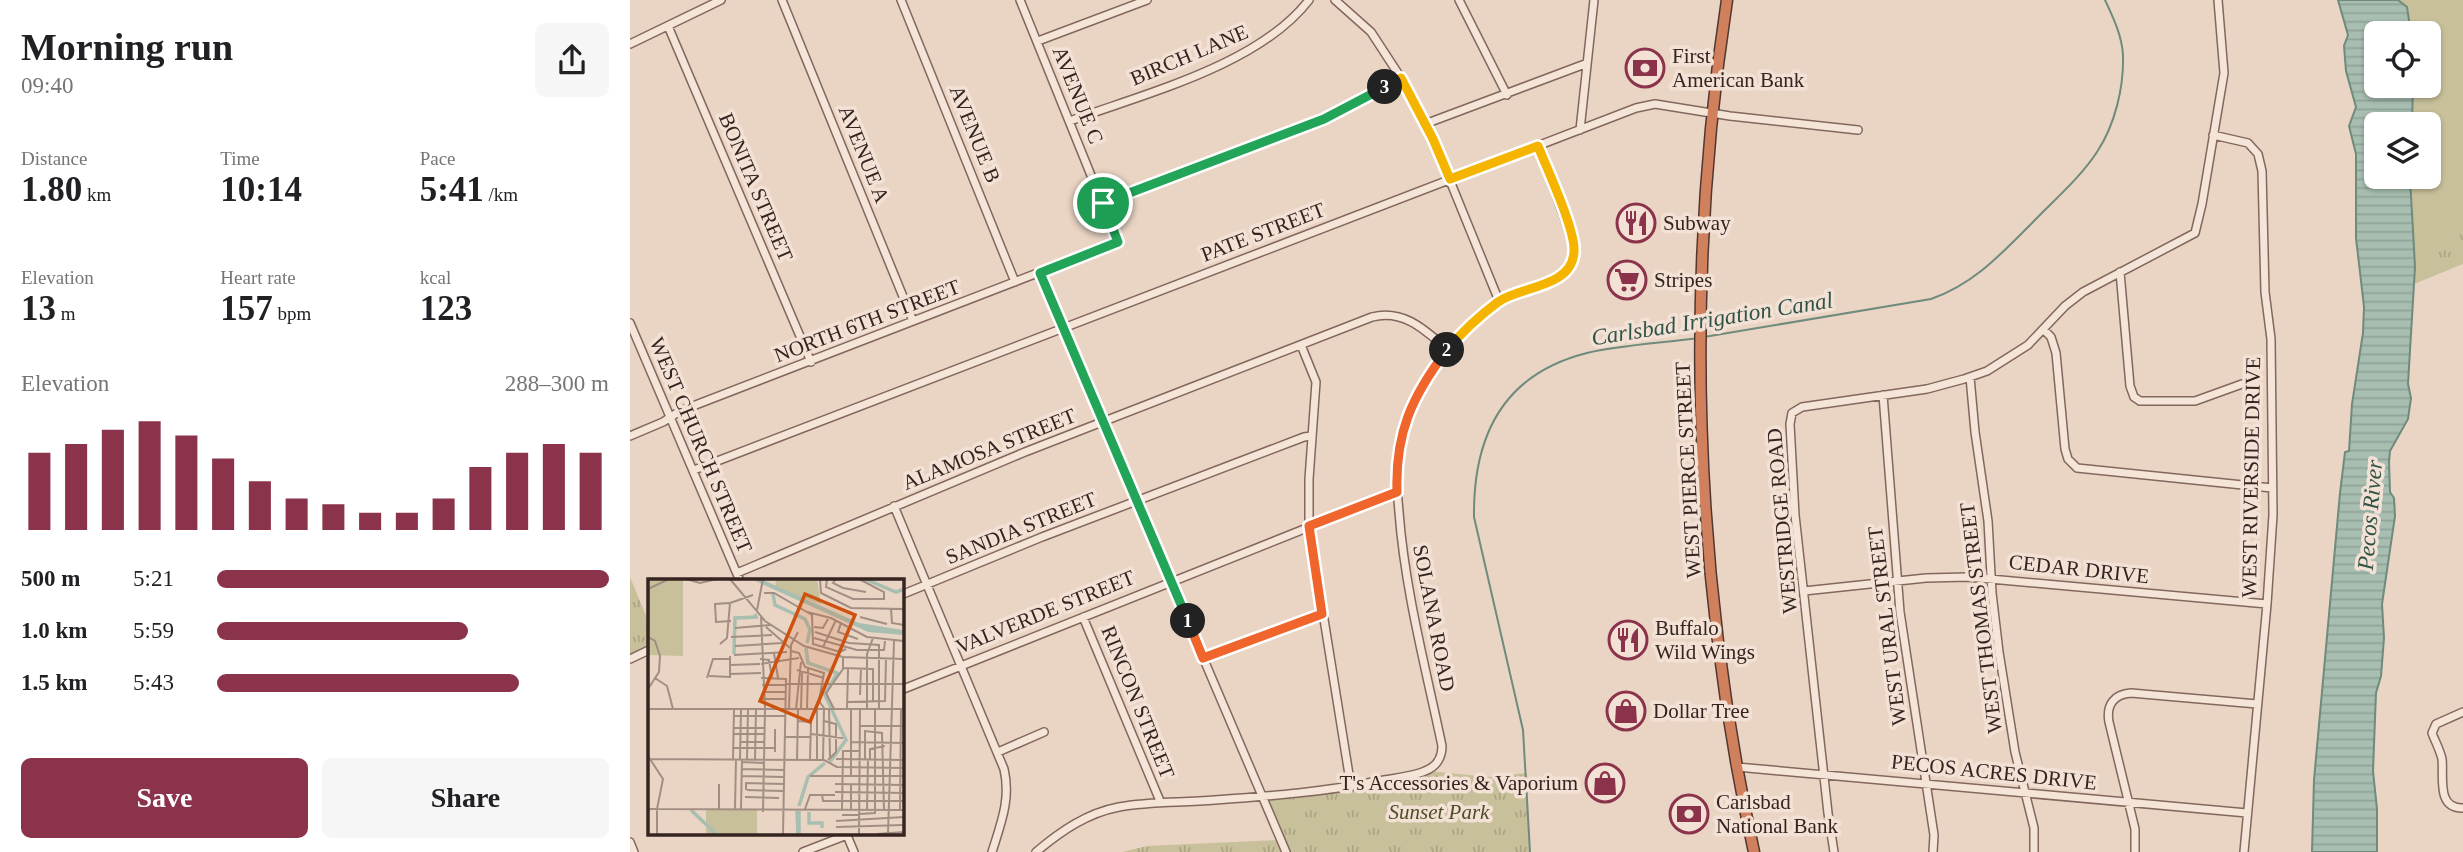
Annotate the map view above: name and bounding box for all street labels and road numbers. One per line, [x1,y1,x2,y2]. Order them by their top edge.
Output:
street label: BIRCH LANE [1127,19,1251,91]
street label: AVENUE C [1048,43,1108,147]
street label: AVENUE B [945,82,1005,186]
street label: AVENUE A [834,102,895,207]
street label: BONITA STREET [714,109,798,265]
street label: PATE STREET [1198,197,1328,267]
street label: NORTH 6TH STREET [771,274,963,368]
street label: WEST CHURCH STREET [645,334,757,557]
street label: WEST RIVERSIDE DRIVE [2237,356,2265,598]
street label: WEST PIERCE STREET [1670,361,1706,579]
street label: ALAMOSA STREET [899,403,1079,495]
street label: WESTRIDGE ROAD [1762,427,1802,615]
street label: SANDIA STREET [942,487,1100,569]
street label: WEST THOMAS STREET [1955,501,2007,735]
street label: WEST URAL STREET [1863,525,1911,727]
street label: SOLANA ROAD [1408,543,1460,693]
street label: CEDAR DRIVE [2008,550,2150,588]
street label: VALVERDE STREET [952,565,1138,659]
street label: RINCON STREET [1096,622,1180,782]
street label: PECOS ACRES DRIVE [1890,749,2098,795]

